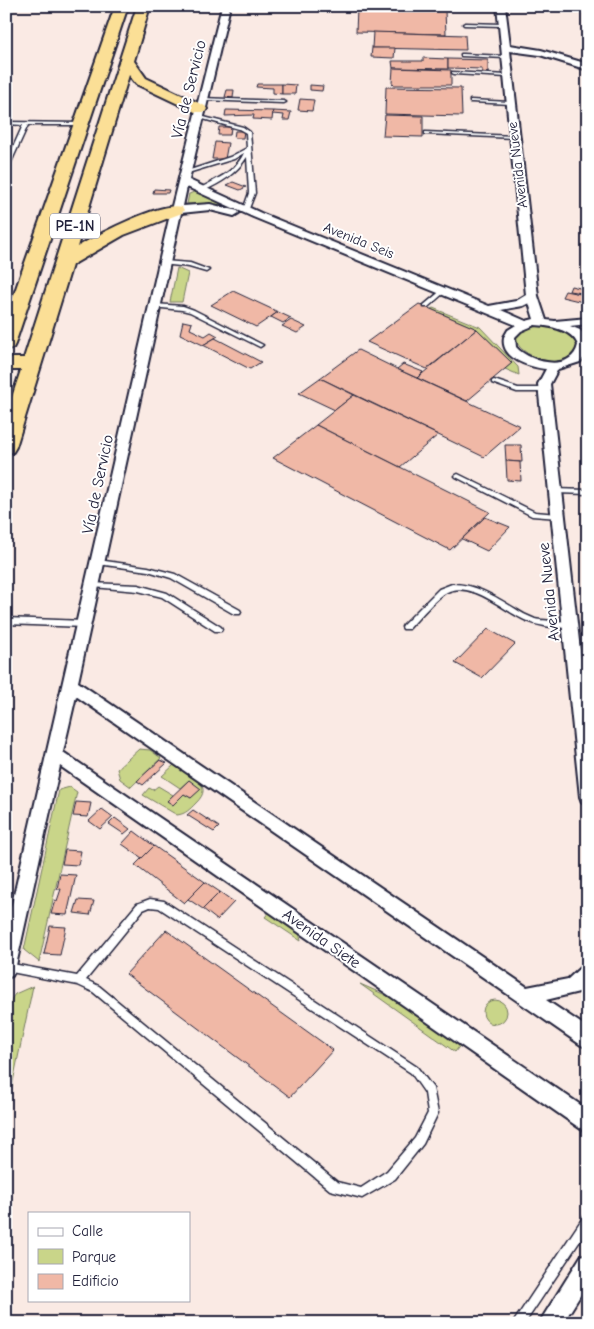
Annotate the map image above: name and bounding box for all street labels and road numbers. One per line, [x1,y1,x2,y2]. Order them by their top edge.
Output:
street label: Vía de Servicio [168,38,210,140]
street label: Avenida Nueve [504,121,531,209]
road number: PE-1N [50,214,100,238]
street label: Avenida Seis [321,219,397,262]
street label: Vía de Servicio [79,433,117,535]
street label: Avenida Nueve [535,542,563,642]
street label: Avenida Siete [279,905,364,972]

